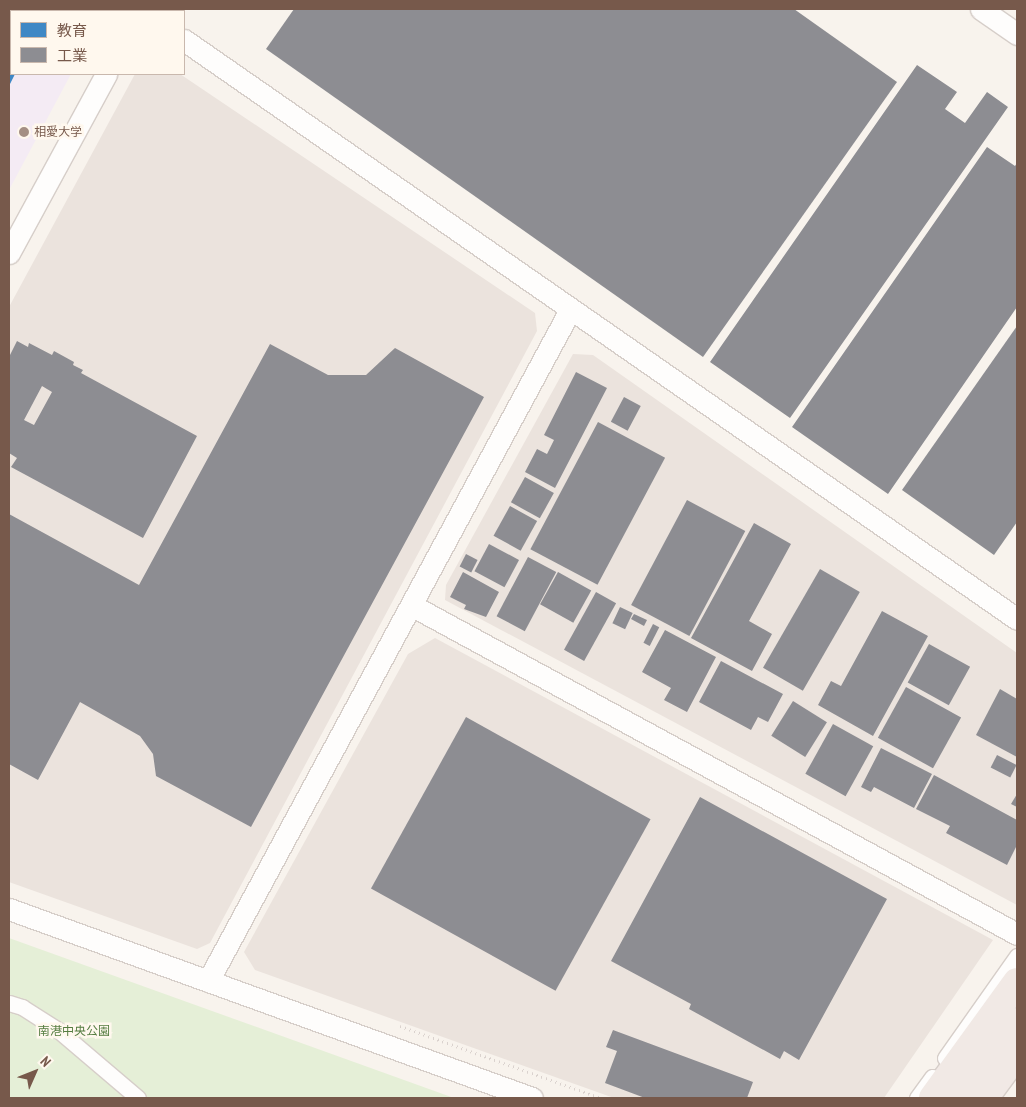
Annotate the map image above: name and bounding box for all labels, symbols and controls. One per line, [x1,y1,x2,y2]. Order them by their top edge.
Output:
legend [10,10,185,75]
text: 教育 [57,21,87,40]
text: 工業 [57,46,87,65]
place label: 相愛大学 [34,125,82,139]
marker: 相愛大学 [18,126,30,138]
park label: 南港中央公園 [38,1024,110,1038]
north arrow [10,1047,60,1097]
text: N [37,1053,55,1071]

